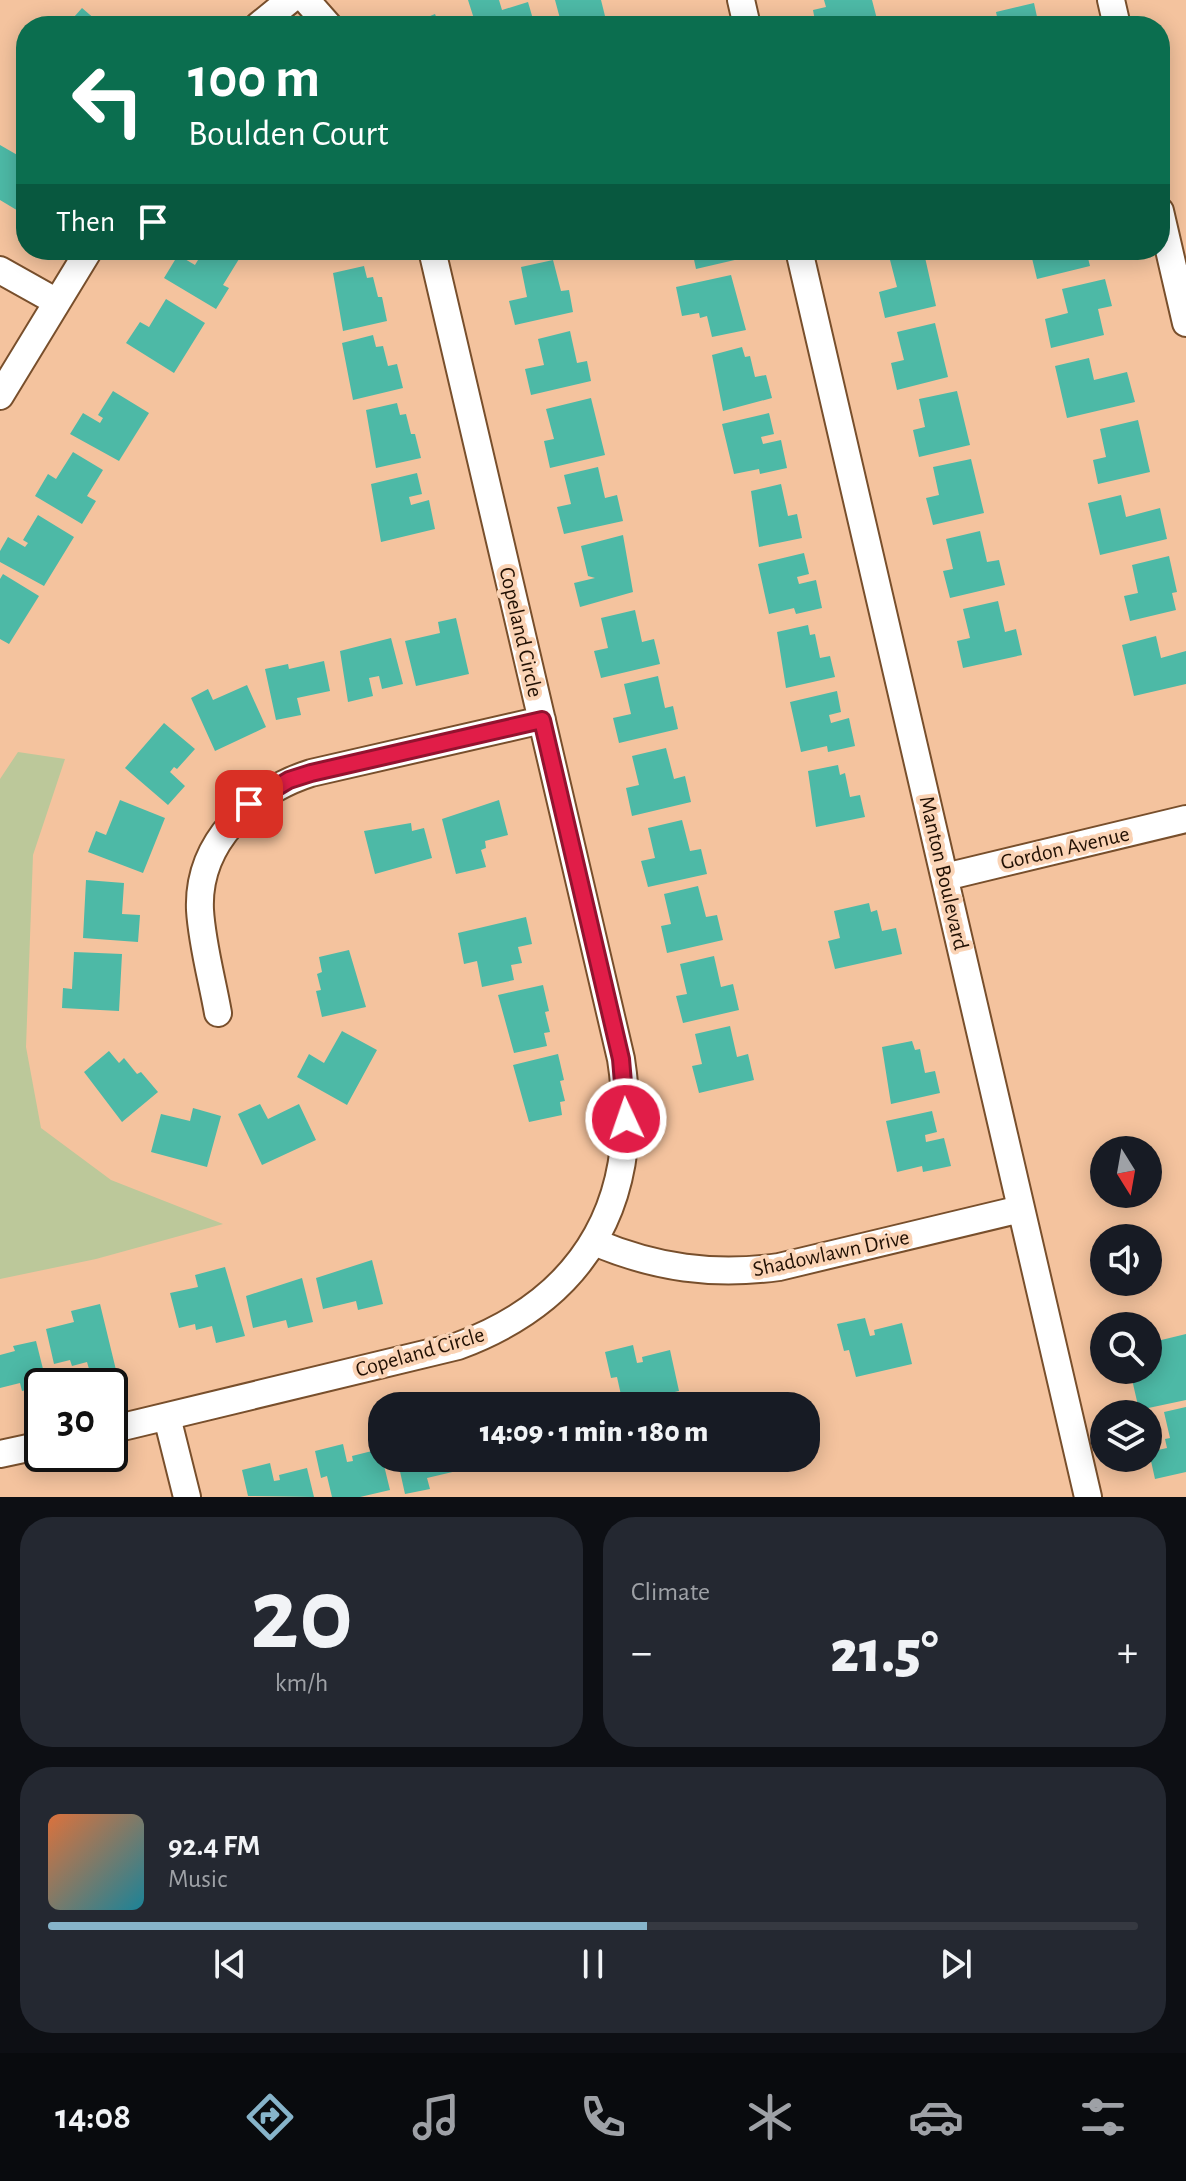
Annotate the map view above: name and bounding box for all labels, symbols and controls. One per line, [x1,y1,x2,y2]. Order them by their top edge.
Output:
icon: left [56,48,160,152]
text: 100 m [188,51,320,107]
text: Boulden Court [188,116,388,152]
icon: arrive [131,200,175,244]
text: Then [56,207,115,237]
street label: Copeland Circle [495,565,547,699]
pin [215,770,283,838]
icon: arrive [227,782,271,826]
street label: Manton Boulevard [916,794,972,952]
street label: Gordon Avenue [998,822,1132,874]
position arrow [584,1077,668,1161]
north arrow [1090,1136,1162,1208]
map controls [1090,1136,1162,1472]
button: sound [1090,1224,1162,1296]
street label: Shadowlawn Drive [751,1226,911,1280]
button: search [1090,1312,1162,1384]
street label: Copeland Circle [353,1323,487,1381]
speed limit sign: 30 [24,1368,128,1472]
button: layers [1090,1400,1162,1472]
text: 14:09 · 1 min · 180 m [480,1417,708,1447]
text: 20 [250,1564,353,1668]
text: Climate [631,1579,710,1605]
text: 21.5° [830,1623,939,1683]
text: − [631,1631,652,1675]
text: + [1117,1631,1138,1675]
text: km/h [275,1670,328,1696]
text: 92.4 FM [168,1831,260,1861]
text: Music [168,1866,227,1892]
icon: previous [208,1942,252,1986]
icon: pause [571,1942,615,1986]
icon: next [934,1942,978,1986]
icon: directions [242,2089,298,2145]
icon: music [408,2089,464,2145]
icon: phone [575,2089,631,2145]
icon: climate [742,2089,798,2145]
icon: car [908,2089,964,2145]
icon: filters [1075,2089,1131,2145]
text: 14:08 [55,2099,131,2135]

